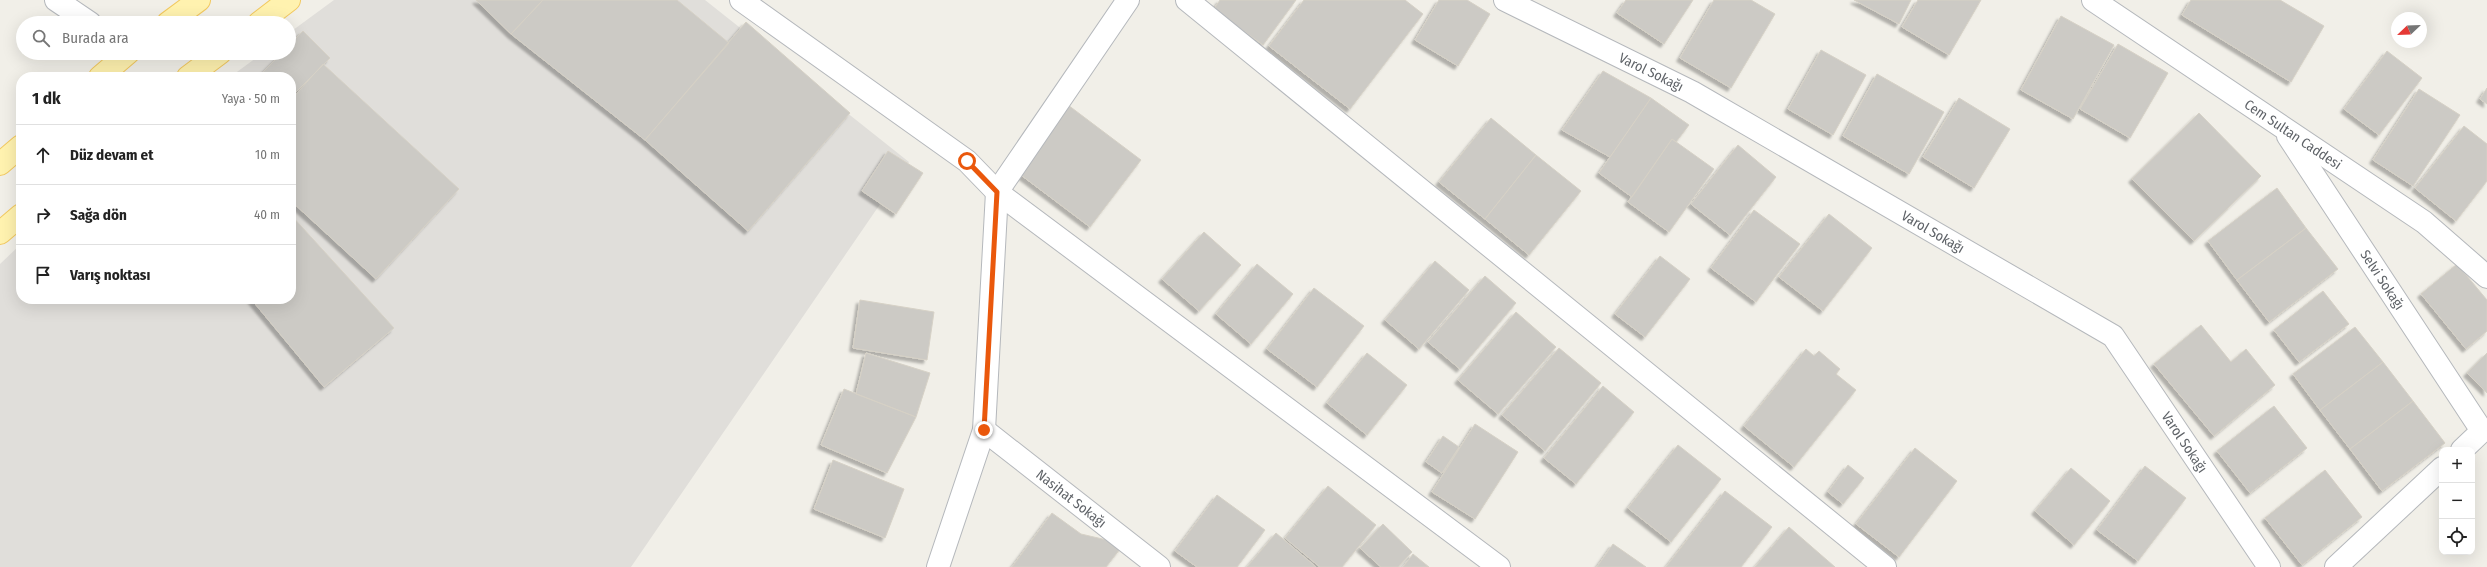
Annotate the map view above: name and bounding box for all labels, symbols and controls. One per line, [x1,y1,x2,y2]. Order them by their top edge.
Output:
north arrow [2391,12,2427,48]
search box [16,16,296,60]
icon: search [30,27,52,49]
text: Burada ara [62,29,129,47]
street label: Varol Sokağı [1616,49,1686,95]
text: 1 dk [32,88,61,109]
text: Yaya · 50 m [222,91,280,106]
street label: Cem Sultan Caddesi [2241,96,2345,173]
icon: ahead [32,144,54,166]
text: Düz devam et [70,146,153,164]
text: 10 m [255,147,280,162]
route start [958,152,976,170]
icon: right [32,204,54,226]
text: Sağa dön [70,206,127,224]
text: 40 m [254,207,280,222]
street label: Varol Sokağı [1898,207,1967,257]
street label: Selvi Sokağı [2356,247,2408,313]
icon: arrive [32,264,54,286]
text: Varış noktası [70,266,150,284]
street label: Varol Sokağı [2158,409,2211,476]
route end [975,421,993,439]
map controls [2439,447,2475,555]
button: + [2439,447,2475,483]
street label: Nasihat Sokağı [1033,466,1110,532]
button: − [2439,483,2475,519]
button: locate [2439,519,2475,555]

